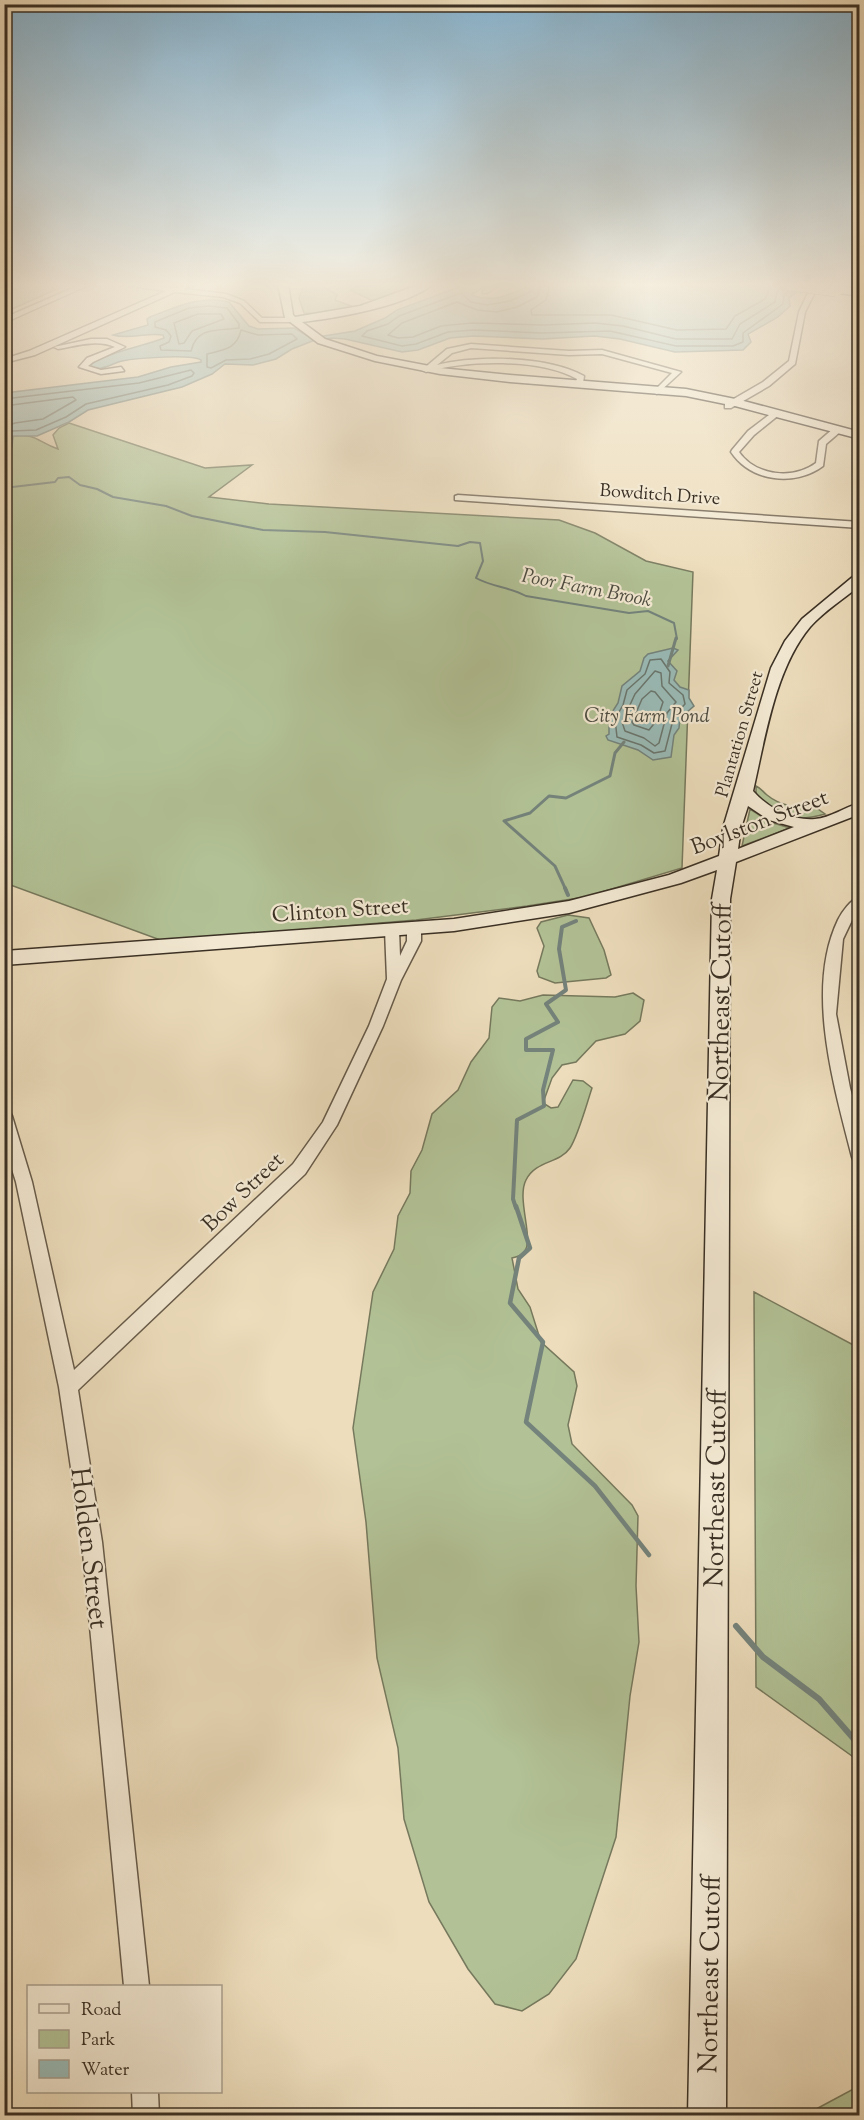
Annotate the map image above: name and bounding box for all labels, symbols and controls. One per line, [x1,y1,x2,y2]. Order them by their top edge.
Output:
street label: Bowditch Drive [599,479,721,513]
water label: Poor Farm Brook [519,563,654,616]
street label: Plantation Street [710,668,771,801]
water label: City Farm Pond [584,703,710,732]
street label: Boylston Street [687,783,834,865]
street label: Clinton Street [271,891,410,933]
street label: Northeast Cutoff [701,901,744,1102]
street label: Bow Street [196,1145,293,1241]
street label: Northeast Cutoff [696,1387,739,1588]
street label: Holden Street [58,1465,117,1631]
street label: Northeast Cutoff [690,1873,733,2074]
legend [27,1985,222,2093]
text: Road [81,1998,121,2024]
text: Park [81,2028,116,2054]
text: Water [81,2058,130,2084]

